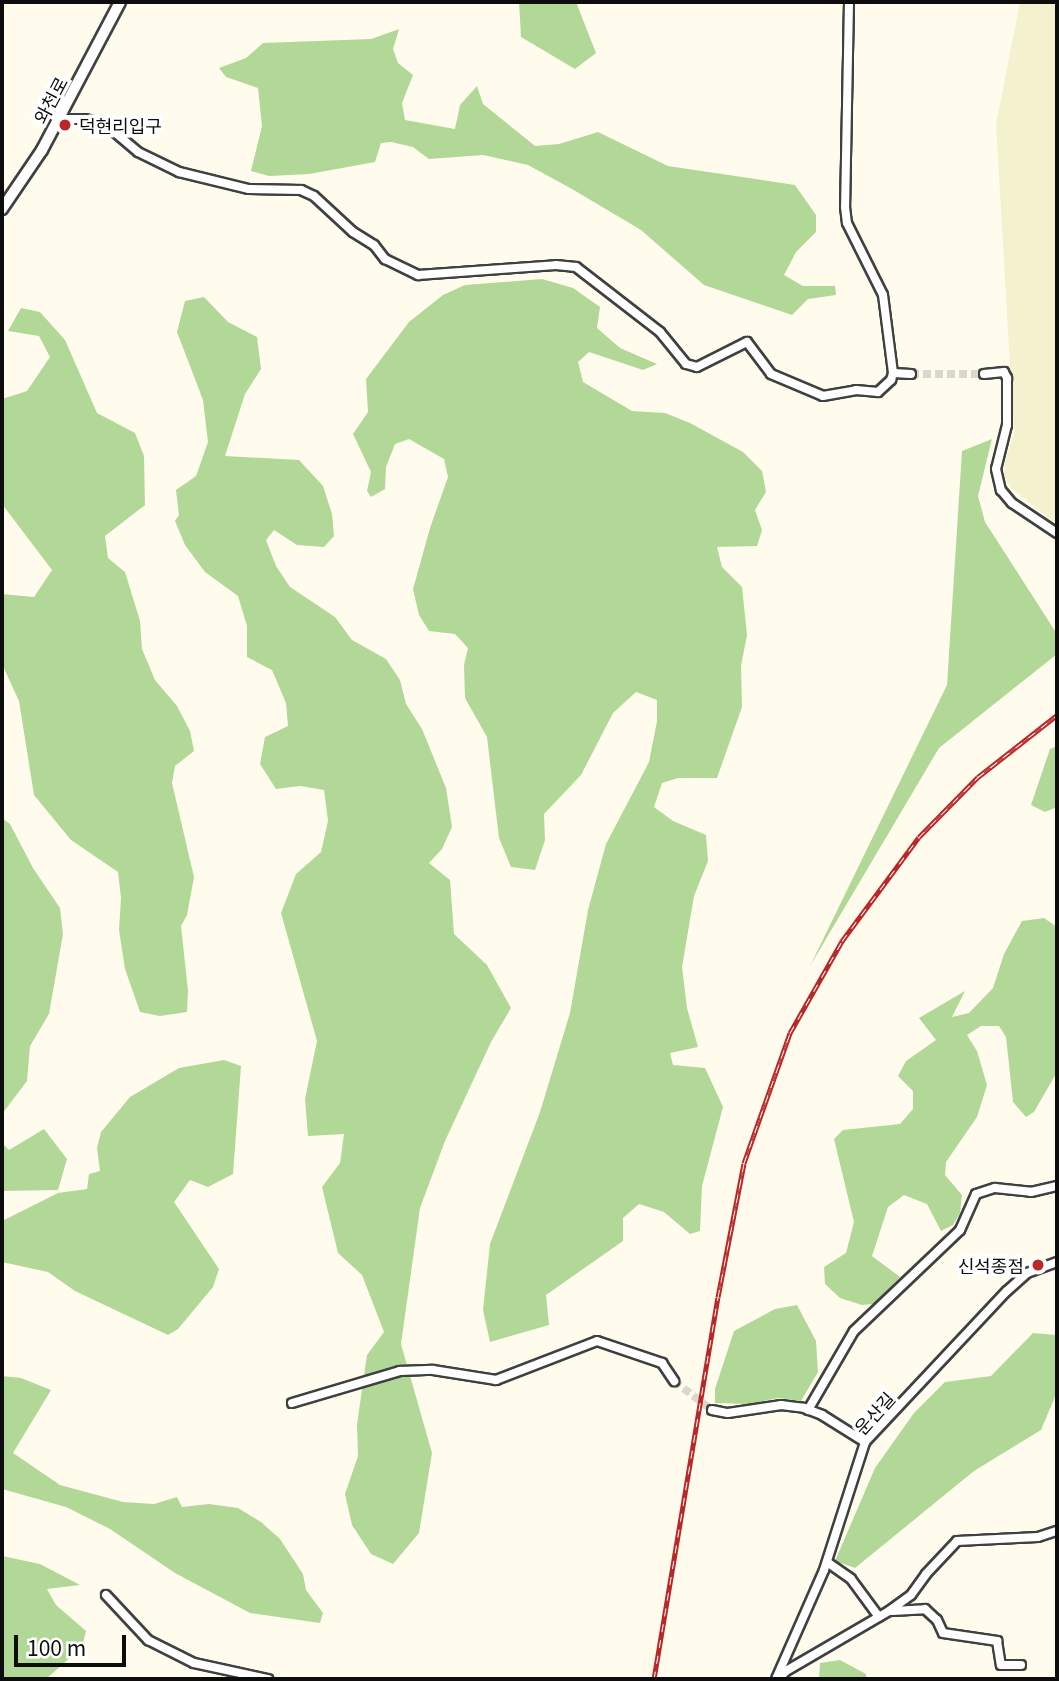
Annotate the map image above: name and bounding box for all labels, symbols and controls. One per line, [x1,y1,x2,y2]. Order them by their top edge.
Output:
street label: 와천로 [29,73,71,127]
place label: 덕현리입구 [79,114,162,136]
marker: 덕현리입구 [57,117,73,133]
place label: 신석종점 [958,1254,1024,1276]
marker: 신석종점 [1030,1257,1046,1273]
street label: 운산길 [849,1387,899,1439]
scale bar [18,1622,130,1666]
text: 100 m [27,1632,86,1662]

